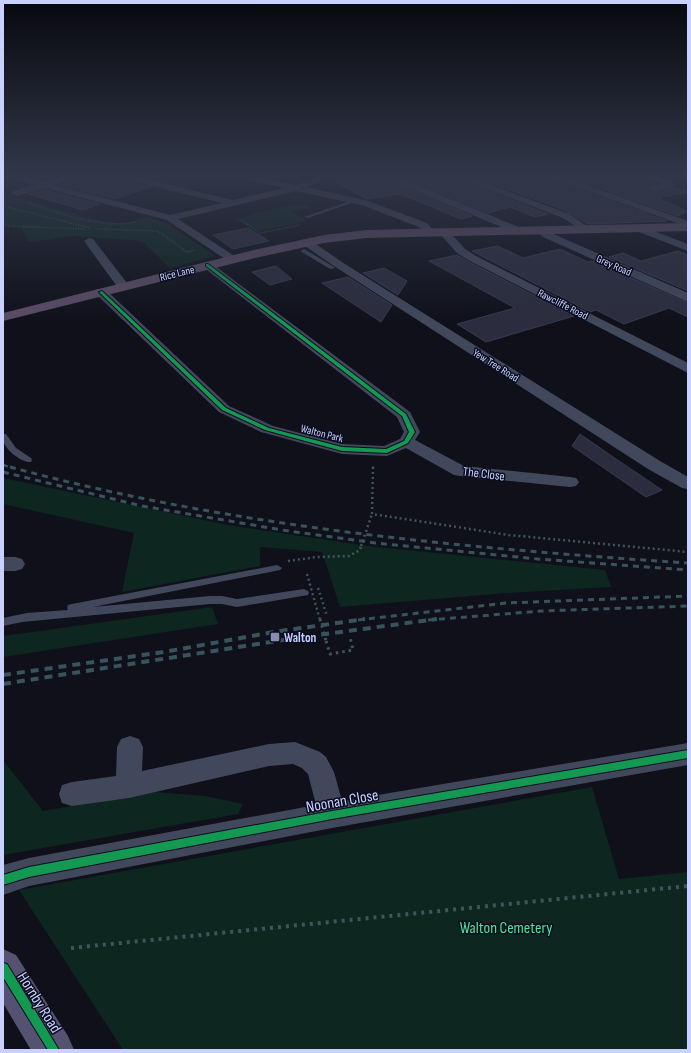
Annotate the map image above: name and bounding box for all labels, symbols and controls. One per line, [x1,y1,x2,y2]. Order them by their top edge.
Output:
street label: Grey Road [594,252,634,279]
street label: Rice Lane [159,263,196,284]
street label: Rawcliffe Road [536,286,590,323]
street label: Yew Tree Road [470,346,522,385]
street label: Walton Park [299,422,345,445]
street label: The Close [462,463,506,484]
place label: Walton [284,630,317,646]
marker: Walton [269,631,281,643]
street label: Noonan Close [304,786,380,817]
park label: Walton Cemetery [460,919,552,938]
street label: Hornby Road [13,969,65,1037]

